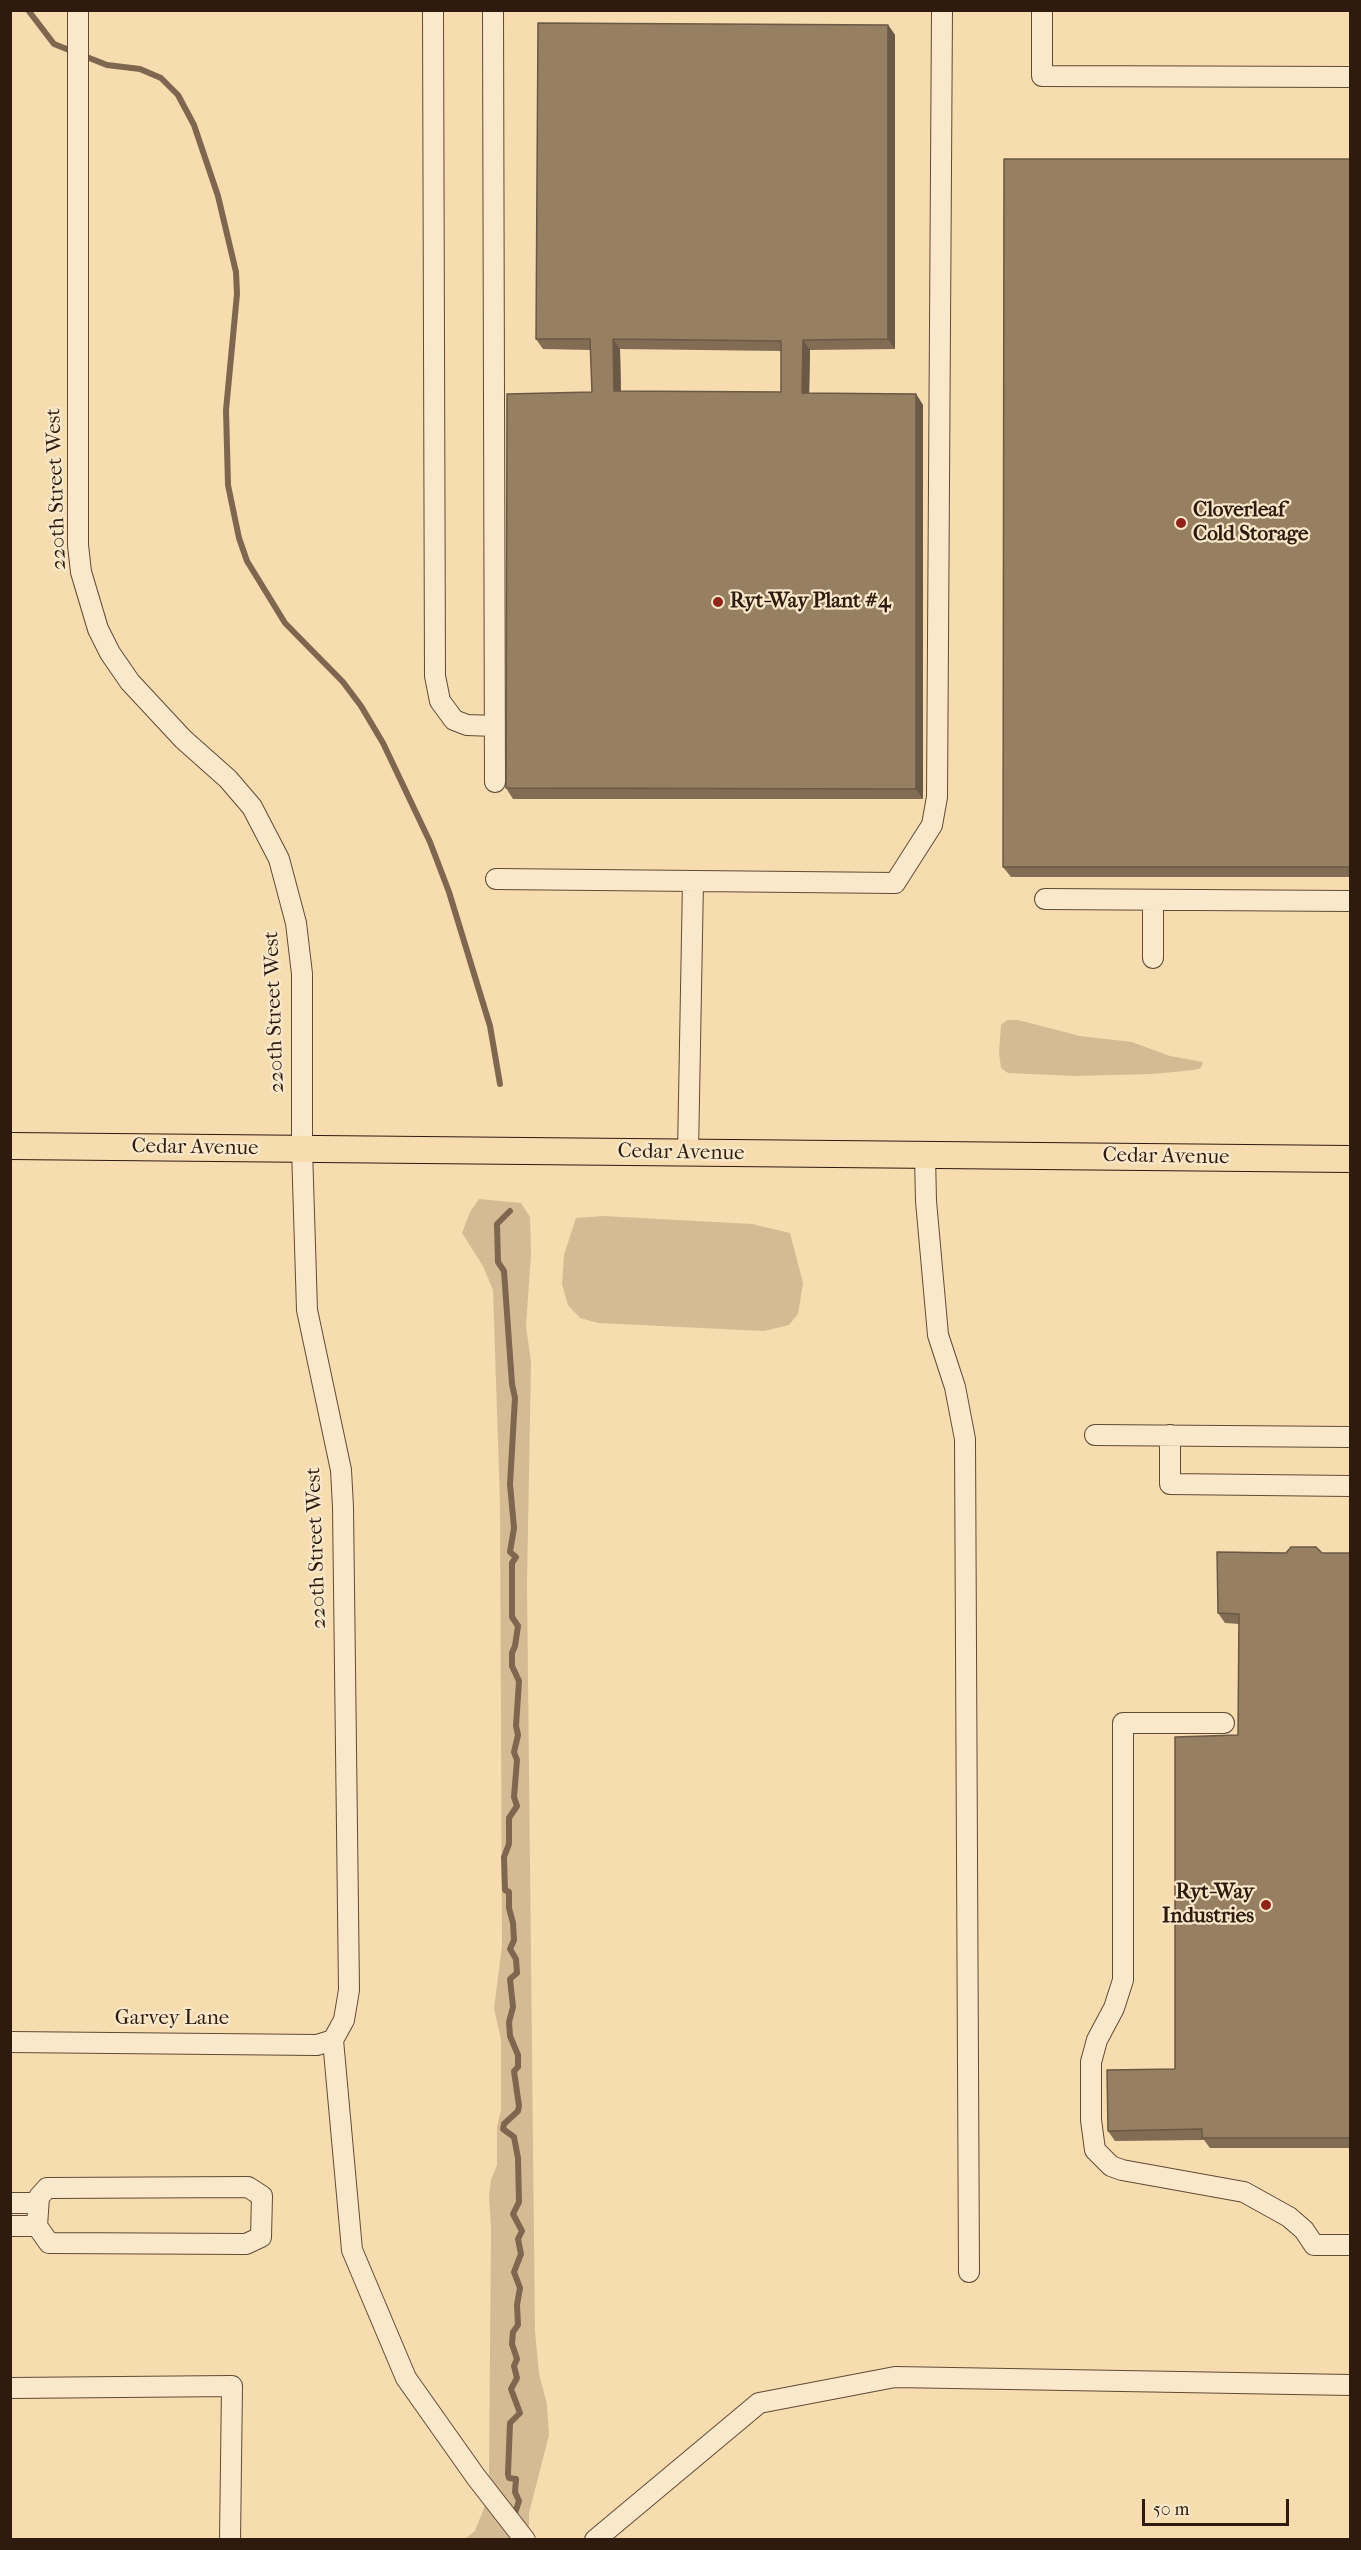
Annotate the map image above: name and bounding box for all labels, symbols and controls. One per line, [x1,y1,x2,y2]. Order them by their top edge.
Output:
street label: 220th Street West [42,408,72,570]
place label: Cloverleaf Cold Storage [1193,498,1308,548]
marker: Cloverleaf Cold Storage [1174,516,1188,530]
place label: Ryt-Way Plant #4 [730,589,891,615]
marker: Ryt-Way Plant #4 [711,595,725,609]
street label: 220th Street West [260,931,290,1093]
street label: Cedar Avenue [131,1134,259,1162]
street label: Cedar Avenue [617,1139,745,1167]
street label: Cedar Avenue [1102,1143,1230,1171]
street label: 220th Street West [302,1467,332,1629]
place label: Ryt-Way Industries [1162,1880,1254,1930]
marker: Ryt-Way Industries [1259,1898,1273,1912]
street label: Garvey Lane [115,2006,229,2032]
scale bar [1145,2487,1292,2525]
text: 50 m [1153,2499,1189,2520]

